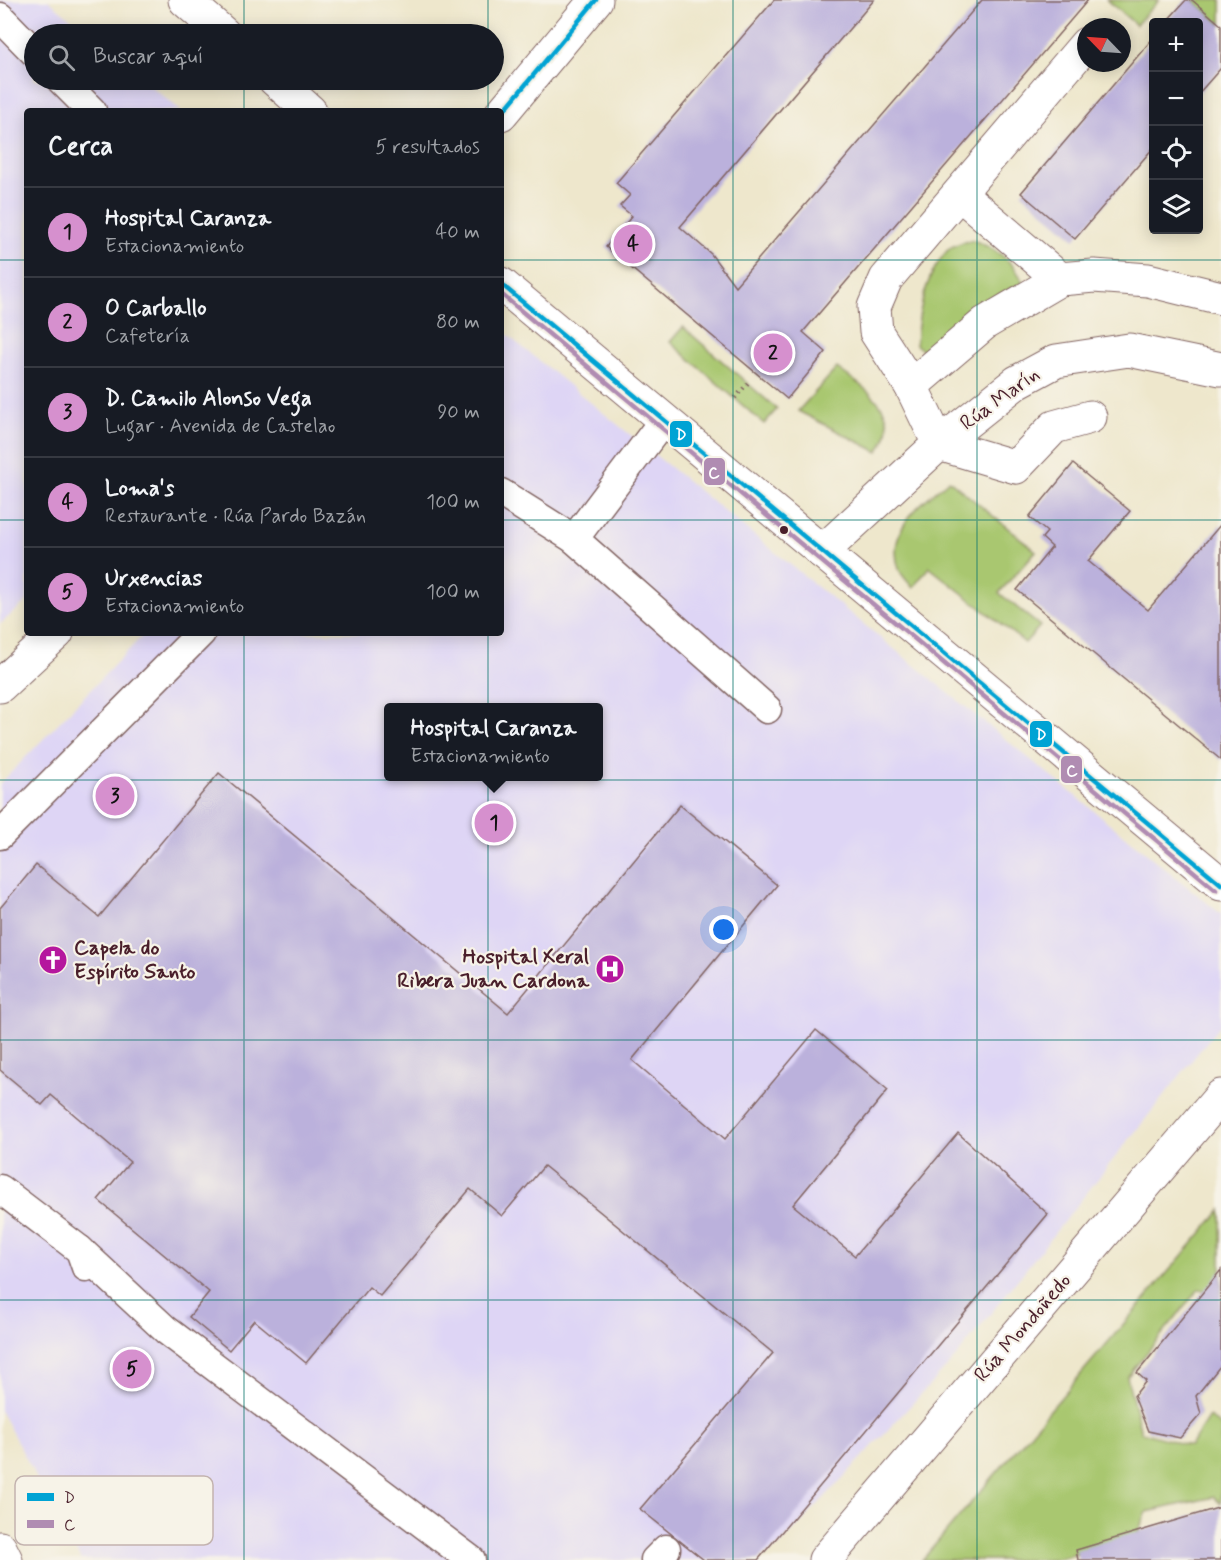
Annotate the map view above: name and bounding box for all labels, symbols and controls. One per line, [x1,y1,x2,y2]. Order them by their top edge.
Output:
north arrow [1077,18,1131,72]
map controls [1149,18,1203,234]
button: + [1149,18,1203,72]
search box [24,24,504,90]
icon: search [45,41,78,74]
text: Buscar aquí [93,43,204,71]
button: − [1149,72,1203,126]
button: locate [1149,126,1203,180]
text: Cerca [48,130,113,164]
text: 5 resultados [375,134,480,161]
button: layers [1149,180,1203,234]
text: Hospital Caranza [105,205,271,233]
text: 1 [63,219,72,246]
text: 40 m [436,219,480,246]
pin: 4 [614,222,652,266]
text: Estacionamiento [105,233,244,260]
text: O Carballo [105,295,207,323]
text: 2 [63,309,72,336]
text: 80 m [436,309,480,336]
text: Cafetería [105,323,190,350]
pin: 2 [754,330,792,376]
street label: Rúa Marín [955,361,1045,437]
text: D. Camilo Alonso Vega [105,385,312,413]
text: 3 [63,399,72,426]
text: 90 m [437,399,480,426]
text: Lugar · Avenida de Castelao [105,413,336,440]
line badge: D [669,420,693,448]
text: D [675,425,687,446]
line badge: C [703,457,726,486]
text: C [708,463,720,484]
text: Loma's [105,475,174,503]
text: 4 [62,489,73,516]
text: 100 m [426,489,480,516]
text: Restaurante · Rúa Pardo Bazán [105,503,366,530]
unlabelled marker [778,524,790,536]
text: Urxencias [105,565,202,593]
text: 5 [62,579,74,606]
text: 100 m [426,579,480,606]
text: Estacionamiento [105,593,244,620]
popup [384,703,603,781]
text: Hospital Caranza [410,715,577,743]
line badge: D [1029,720,1053,748]
text: D [1035,725,1047,746]
text: Estacionamiento [410,743,550,770]
line badge: C [1060,755,1083,784]
text: C [1066,761,1078,782]
pin: 3 [96,774,134,818]
pin: 1 [474,800,514,846]
your location [709,915,738,944]
place label: Capela do Espírito Santo [74,934,195,986]
place label: Hospital Xeral Ribera Juan Cardona [397,943,590,995]
church icon: Capela do Espírito Santo [37,944,69,976]
hospital icon: Hospital Xeral Ribera Juan Cardona [594,953,626,985]
street label: Rúa Mondoñedo [968,1268,1078,1388]
pin: 5 [112,1346,152,1392]
legend [15,1476,213,1545]
text: D [64,1488,75,1509]
text: C [64,1515,75,1536]

